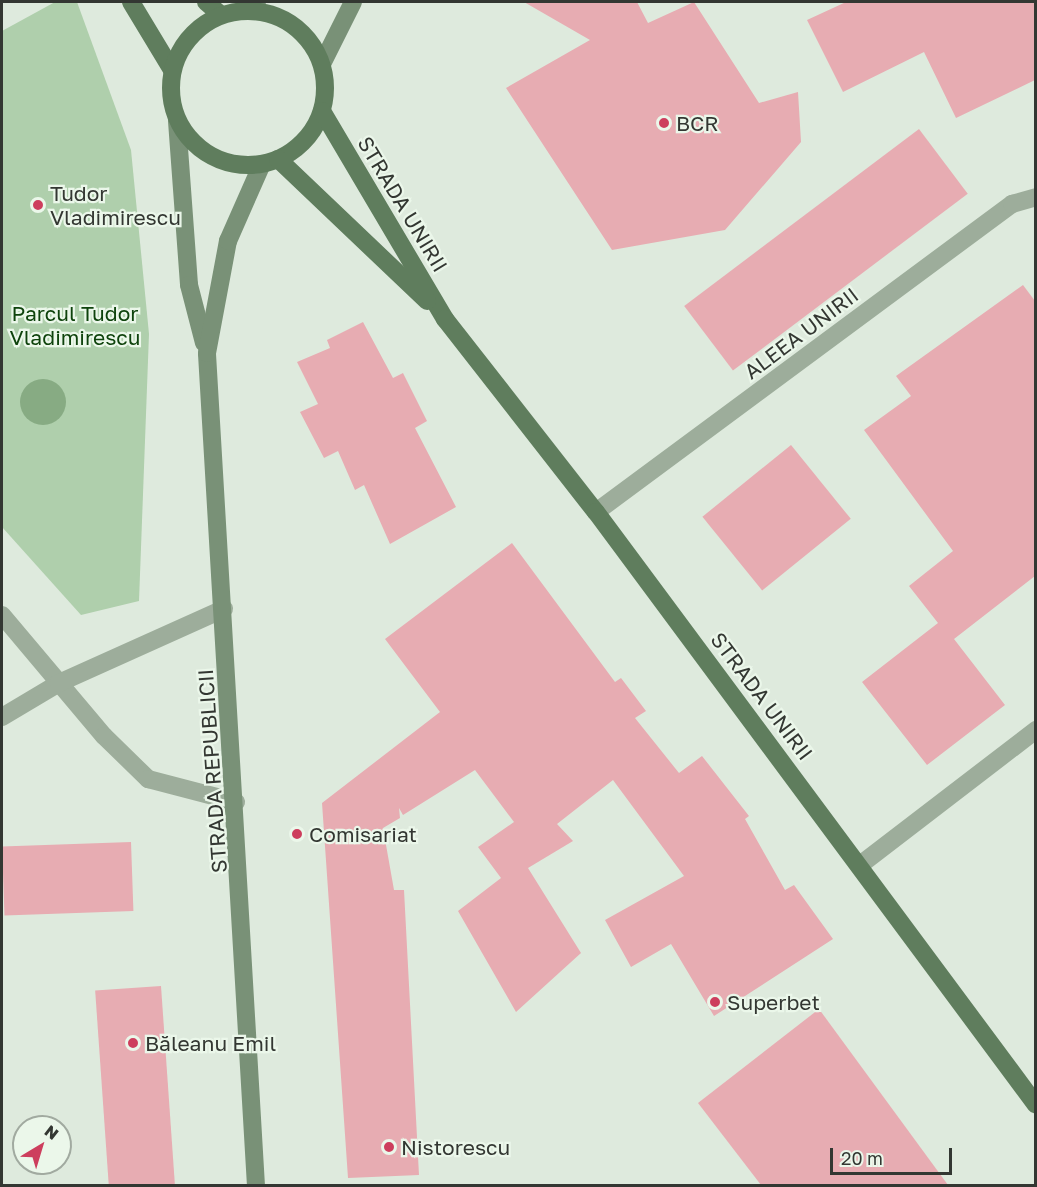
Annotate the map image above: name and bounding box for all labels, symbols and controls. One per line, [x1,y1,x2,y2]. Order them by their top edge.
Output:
place label: BCR [676,110,719,136]
marker: BCR [657,116,671,130]
street label: STRADA UNIRII [353,132,453,276]
place label: Tudor Vladimirescu [50,180,181,230]
marker: Tudor Vladimirescu [31,198,45,212]
street label: ALEEA UNIRII [739,282,863,384]
park label: Parcul Tudor Vladimirescu [10,300,140,350]
street label: STRADA UNIRII [706,627,818,765]
street label: STRADA REPUBLICII [192,668,232,874]
place label: Comisariat [309,821,417,847]
marker: Comisariat [290,827,304,841]
place label: Superbet [727,989,820,1015]
marker: Superbet [708,995,722,1009]
place label: Băleanu Emil [145,1030,276,1056]
marker: Băleanu Emil [126,1036,140,1050]
north arrow [12,1115,72,1175]
text: N [41,1121,63,1144]
place label: Nistorescu [401,1134,510,1160]
scale bar [833,1136,954,1174]
marker: Nistorescu [382,1140,396,1154]
text: 20 m [841,1147,883,1169]

